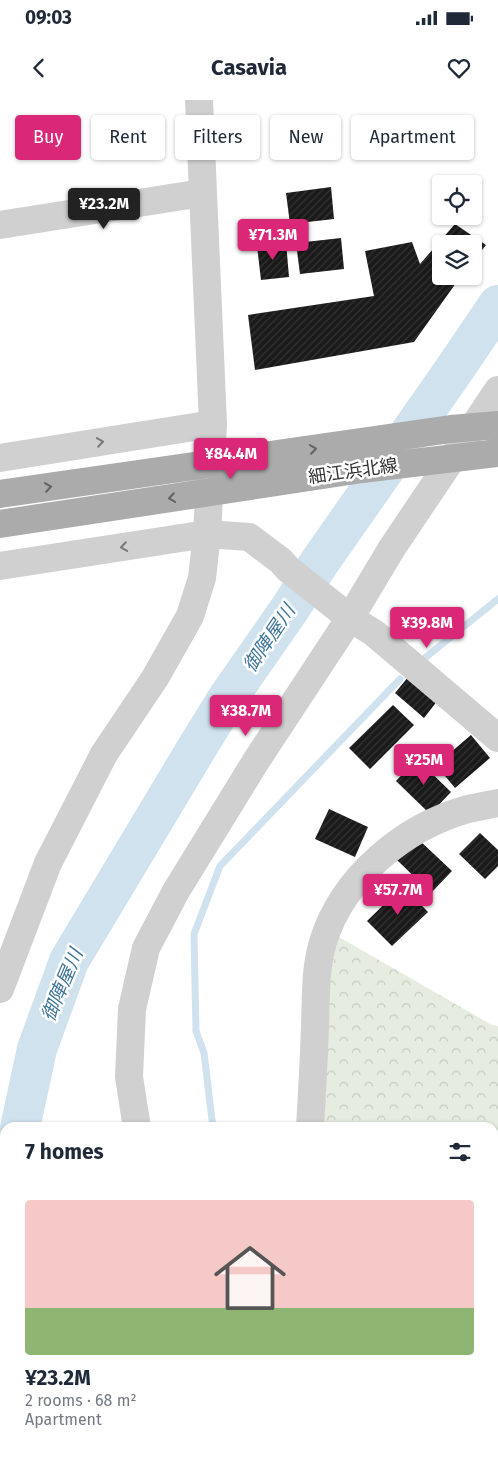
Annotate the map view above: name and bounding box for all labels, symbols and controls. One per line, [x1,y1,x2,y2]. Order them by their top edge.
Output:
text: 09:03 [25,6,72,29]
icon: back [25,54,53,82]
text: Casavia [211,54,287,81]
icon: heart [445,54,473,82]
chip: Buy [15,115,81,160]
chip: Rent [91,115,165,160]
chip: Filters [175,115,260,160]
chip: New [270,115,341,160]
chip: Apartment [351,115,474,160]
map controls [432,175,482,285]
button: locate [432,175,482,225]
pin: ¥23.2M [63,188,145,230]
text: ¥23.2M [79,194,129,213]
pin: ¥71.3M [232,219,314,261]
text: ¥71.3M [249,225,297,244]
button: layers [432,235,482,285]
one-way arrow [96,437,104,448]
pin: ¥84.4M [190,438,272,480]
text: ¥84.4M [205,444,257,463]
one-way arrow [309,444,317,454]
street label: 細江浜北線 [307,454,399,488]
one-way arrow [45,482,53,493]
one-way arrow [168,492,176,503]
one-way arrow [120,542,129,552]
water label: 御陣屋川 [238,598,301,676]
pin: ¥39.8M [386,606,468,649]
text: ¥39.8M [401,613,453,632]
pin: ¥38.7M [205,694,287,737]
text: ¥38.7M [221,701,271,720]
pin: ¥25M [394,744,454,786]
text: ¥25M [405,750,443,769]
pin: ¥57.7M [357,874,439,916]
text: ¥57.7M [374,880,422,899]
water label: 御陣屋川 [37,944,88,1024]
icon: filters [446,1138,474,1166]
text: 7 homes [25,1139,104,1165]
icon: home [205,1233,295,1323]
text: ¥23.2M [25,1365,91,1391]
text: 2 rooms · 68 m² [25,1391,137,1410]
text: Apartment [25,1410,102,1429]

